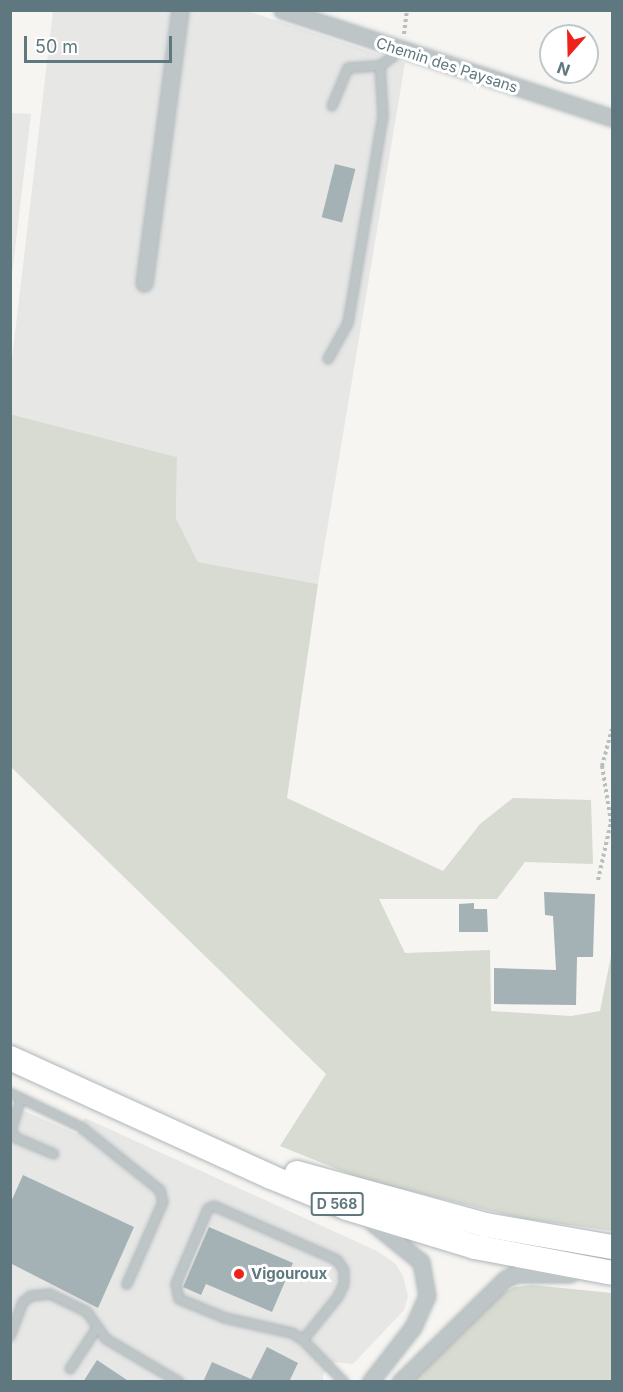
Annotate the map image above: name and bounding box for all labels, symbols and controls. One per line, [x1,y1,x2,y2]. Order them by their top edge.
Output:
scale bar [27,24,176,62]
north arrow [539,24,599,84]
street label: Chemin des Paysans [374,34,520,96]
text: 50 m [35,36,78,57]
text: N [554,58,573,81]
road number: D 568 [310,1193,364,1215]
place label: Vigouroux [251,1265,327,1283]
marker: Vigouroux [232,1267,246,1281]

